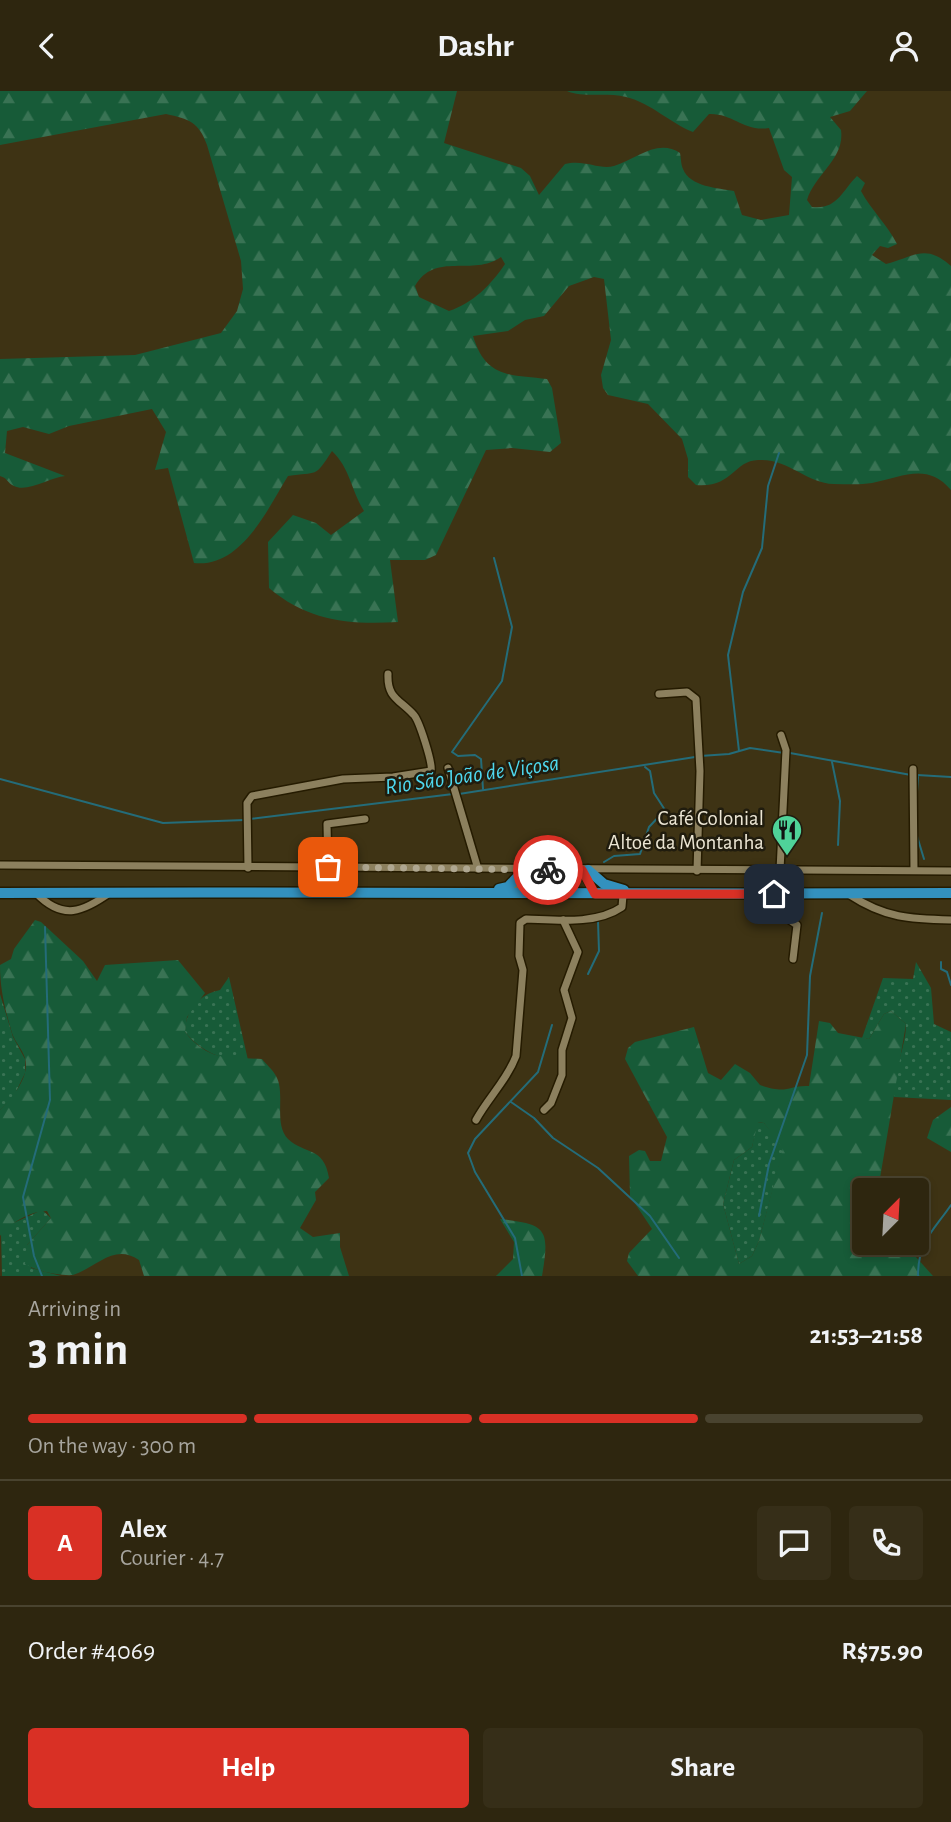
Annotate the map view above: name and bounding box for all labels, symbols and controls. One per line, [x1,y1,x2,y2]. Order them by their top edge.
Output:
icon: back [28,27,66,65]
icon: person [885,27,923,65]
text: Dashr [437,30,514,62]
water label: Rio São João de Viçosa [384,752,561,799]
place label: Café Colonial Altoé da Montanha [608,808,764,853]
restaurant icon: Café Colonial Altoé da Montanha [770,813,804,857]
courier [513,835,583,905]
pin [298,837,358,897]
icon: bag [309,848,347,886]
icon: bike [529,851,567,889]
pin [744,864,804,924]
icon: home [755,875,793,913]
north arrow [852,1178,929,1255]
map controls [852,1178,929,1255]
text: Arriving in [28,1298,121,1321]
text: 21:53–21:58 [809,1322,923,1348]
text: 3 min [28,1327,128,1373]
text: On the way · 300 m [28,1435,196,1458]
button: chat [757,1506,831,1580]
button: phone [849,1506,923,1580]
text: Alex [120,1516,167,1542]
text: A [57,1530,73,1556]
text: Courier · 4.7 [120,1547,224,1570]
text: Order #4069 [28,1638,155,1664]
text: R$75.90 [841,1638,923,1664]
button: Help [28,1728,469,1808]
button: Share [483,1728,923,1808]

